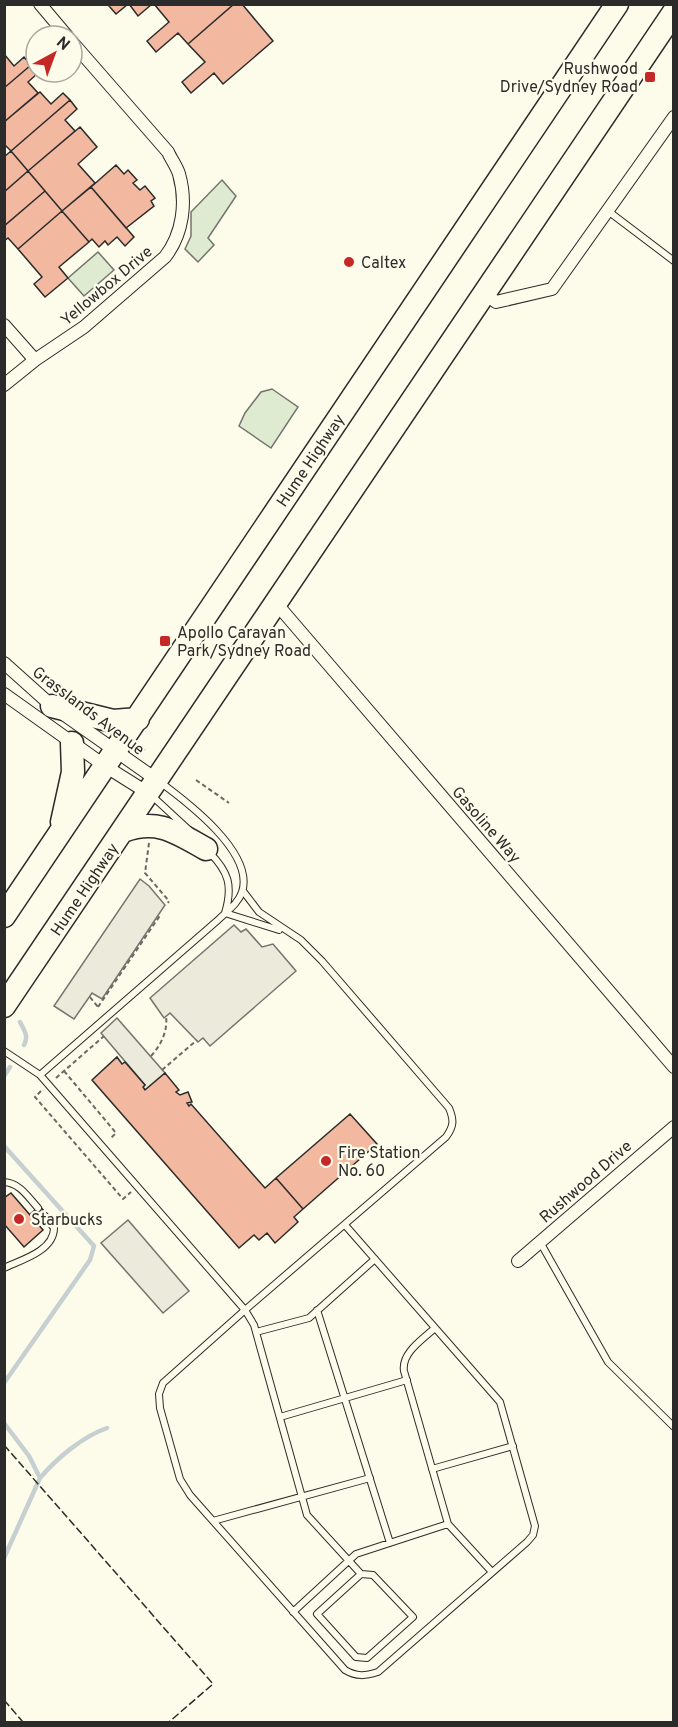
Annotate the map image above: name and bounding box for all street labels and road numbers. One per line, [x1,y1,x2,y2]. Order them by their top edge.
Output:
street label: Yellowbox Drive [57,242,157,331]
street label: Hume Highway [273,411,350,511]
street label: Grasslands Avenue [28,663,148,760]
street label: Gasoline Way [447,783,524,868]
street label: Hume Highway [47,840,124,940]
street label: Rushwood Drive [536,1137,637,1228]

